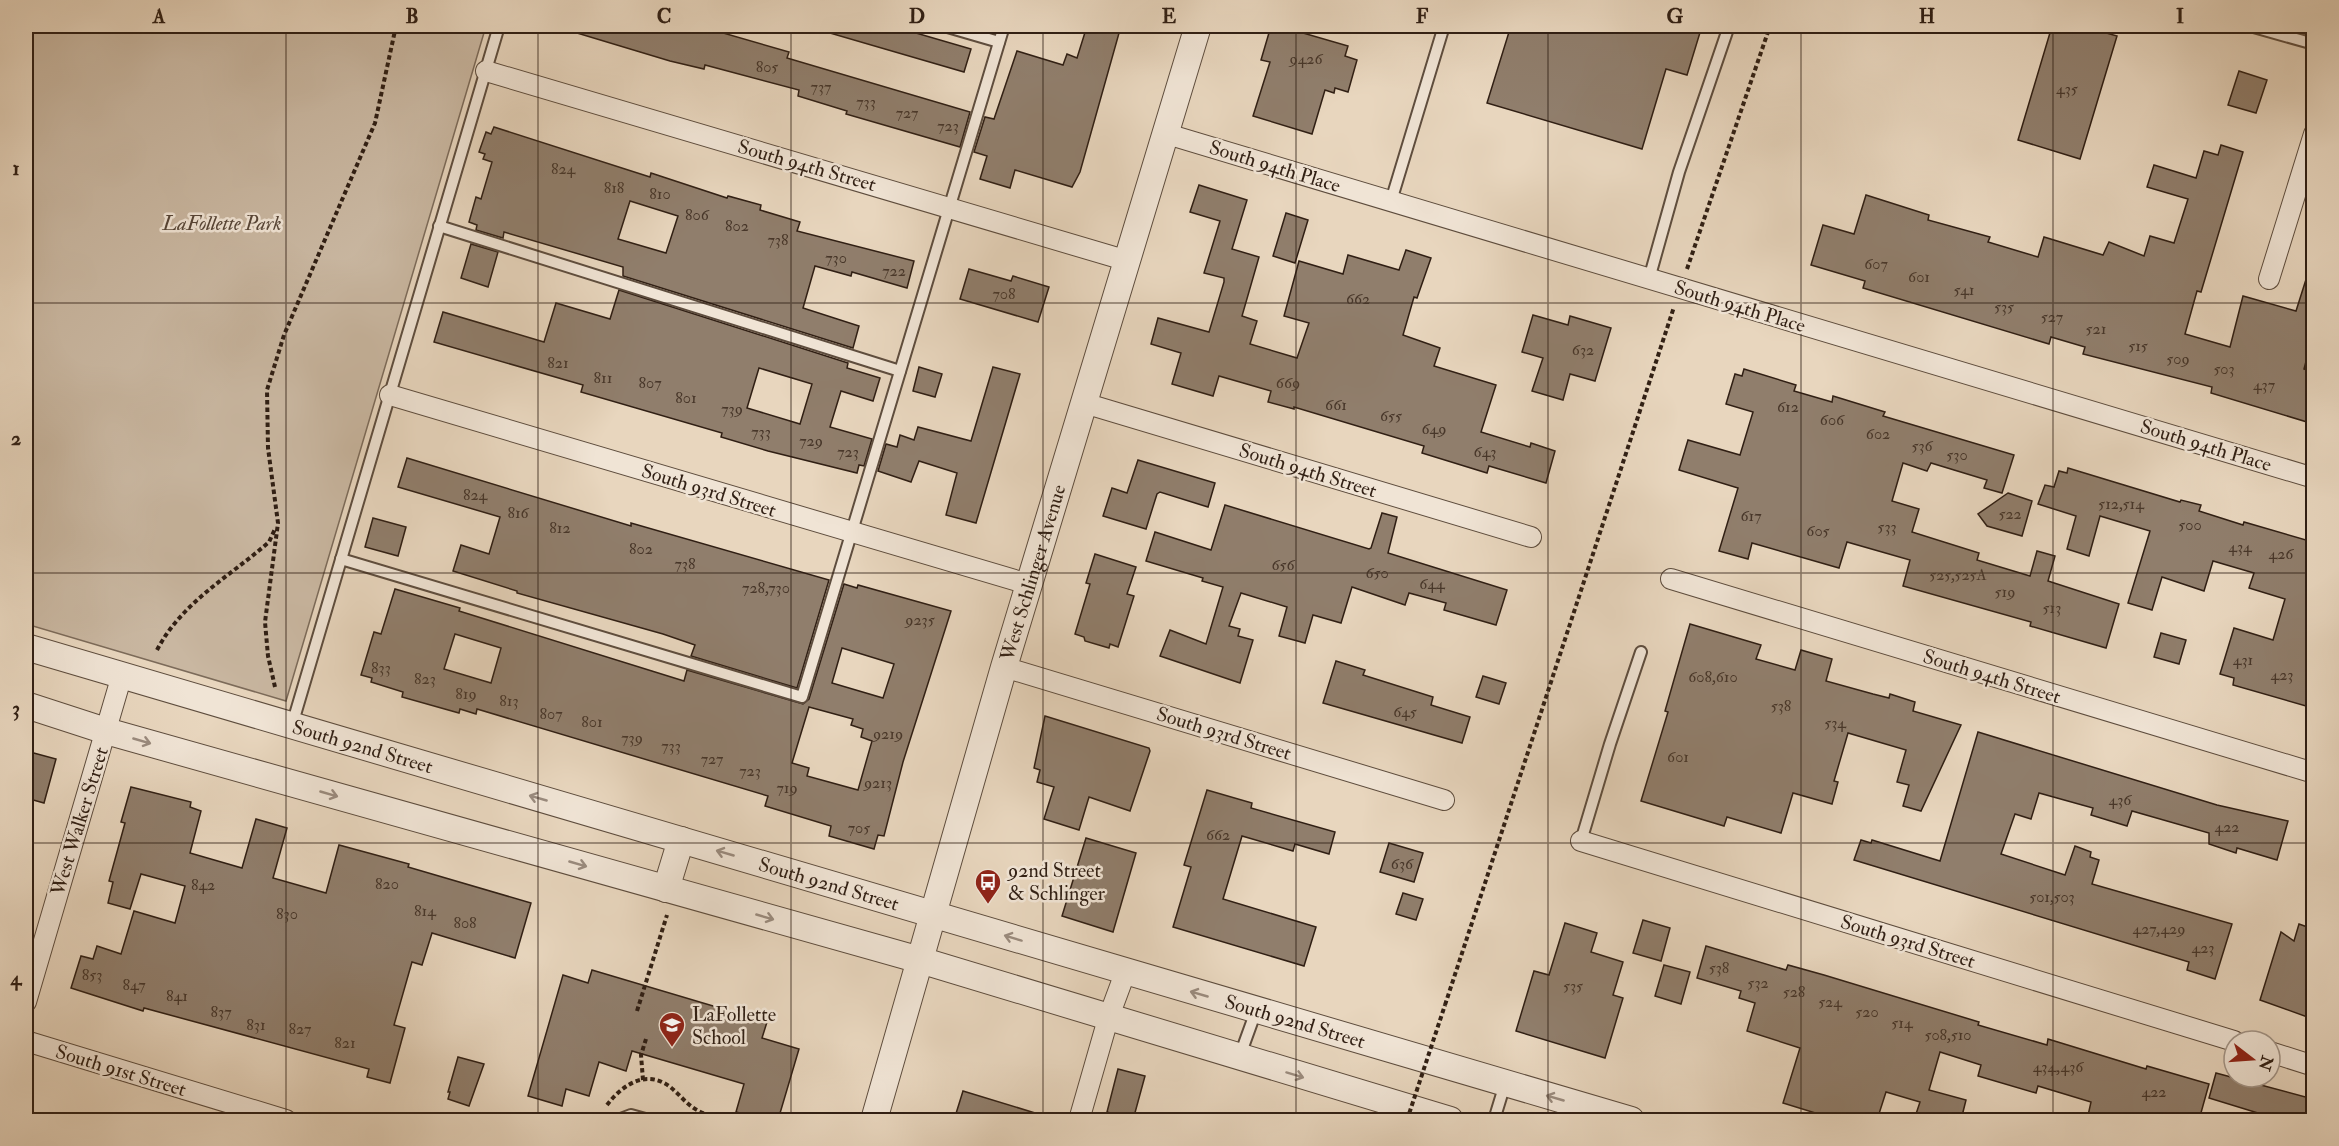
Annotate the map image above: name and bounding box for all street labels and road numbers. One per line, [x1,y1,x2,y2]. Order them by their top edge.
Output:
street label: South 94th Street [735,134,879,197]
street label: South 94th Place [1206,135,1343,198]
street label: South 94th Place [1671,275,1808,338]
street label: South 94th Place [2137,414,2274,477]
street label: South 94th Street [1236,438,1380,503]
street label: South 93rd Street [638,458,780,523]
street label: West Schlinger Avenue [994,482,1072,665]
street label: South 94th Street [1920,644,2064,709]
street label: South 93rd Street [1153,701,1295,766]
street label: South 92nd Street [289,714,436,779]
street label: West Walker Street [45,743,114,899]
street label: South 92nd Street [756,852,902,917]
street label: South 93rd Street [1837,909,1979,974]
street label: South 92nd Street [1222,989,1369,1054]
street label: South 91st Street [53,1039,190,1102]

